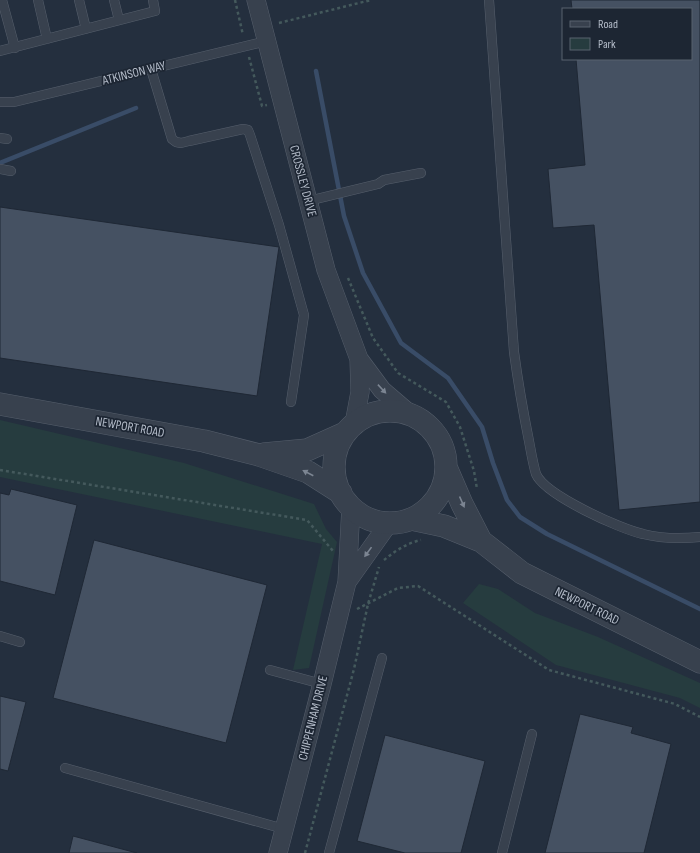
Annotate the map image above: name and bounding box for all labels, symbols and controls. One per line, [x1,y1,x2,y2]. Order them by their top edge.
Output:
legend [562,8,692,60]
text: Road [598,17,618,32]
text: Park [598,37,616,52]
street label: ATKINSON WAY [100,57,168,89]
street label: CROSSLEY DRIVE [286,143,320,219]
one-way arrow [377,384,387,394]
street label: NEWPORT ROAD [94,413,166,441]
one-way arrow [302,470,314,476]
one-way arrow [459,497,465,508]
one-way arrow [364,547,372,558]
street label: NEWPORT ROAD [552,584,622,628]
street label: CHIPPENHAM DRIVE [295,674,331,762]

